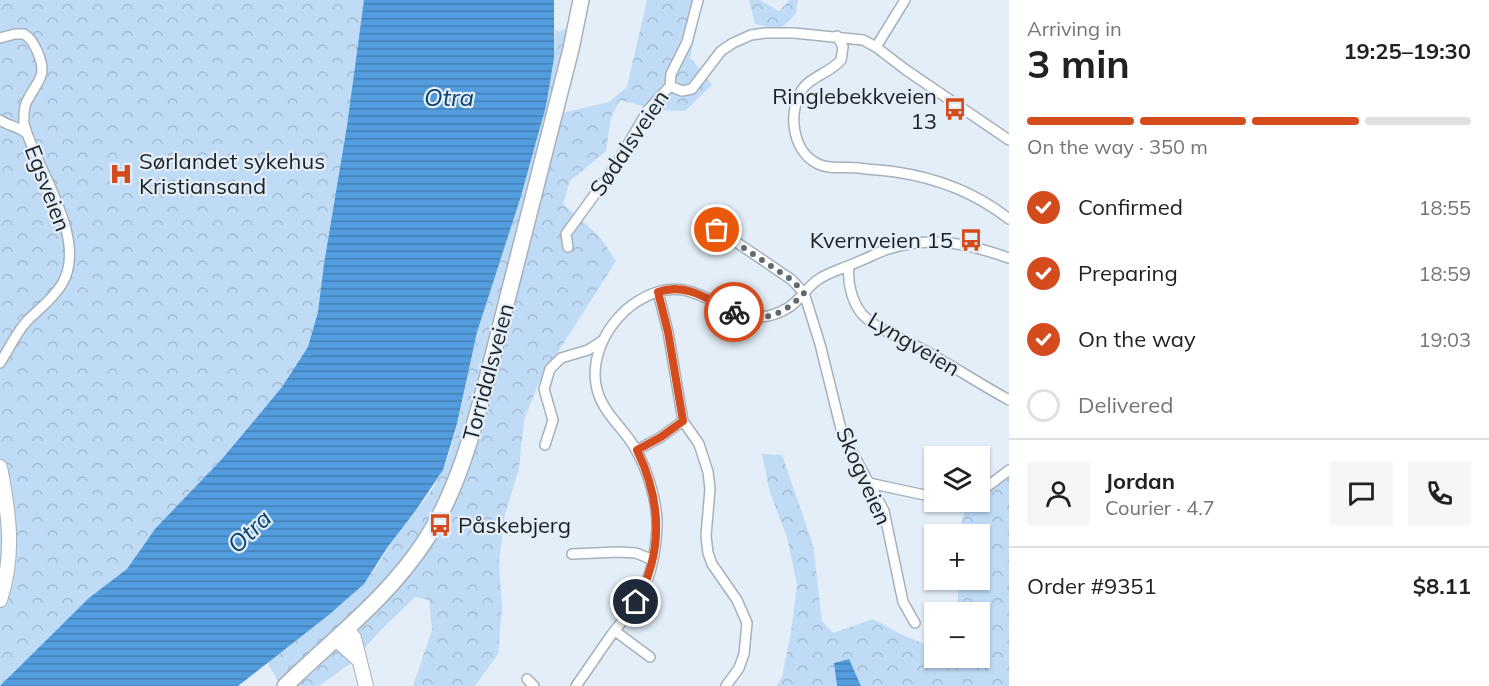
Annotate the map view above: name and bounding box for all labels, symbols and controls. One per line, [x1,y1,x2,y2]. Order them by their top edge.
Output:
text: Arriving in [1027,16,1122,41]
text: 19:25–19:30 [1343,37,1471,65]
text: 3 min [1027,39,1130,88]
water label: Otra [424,82,474,112]
place label: Ringlebekkveien 13 [772,82,937,135]
street label: Sødalsveien [583,85,675,201]
bus stop icon: Ringlebekkveien 13 [942,96,968,122]
text: On the way · 350 m [1027,134,1208,159]
street label: Egsveien [19,141,77,235]
place label: Sørlandet sykehus Kristiansand [139,147,325,200]
hospital icon: Sørlandet sykehus Kristiansand [108,161,134,187]
icon: check [1027,191,1060,224]
text: Confirmed [1078,193,1183,221]
text: 18:55 [1418,195,1471,220]
pin [691,204,742,255]
icon: bag [700,213,733,246]
place label: Kvernveien 15 [810,226,953,254]
bus stop icon: Kvernveien 15 [958,227,984,253]
icon: check [1027,257,1060,290]
text: Preparing [1078,259,1178,287]
text: 18:59 [1418,261,1471,286]
courier [704,282,764,342]
icon: bike [718,296,751,329]
street label: Torridalsveien [456,300,520,444]
street label: Lyngveien [863,306,965,382]
icon: check [1027,323,1060,356]
text: On the way [1078,325,1196,353]
text: 19:03 [1418,327,1471,352]
text: Delivered [1078,391,1173,419]
street label: Skogveien [830,423,898,529]
map controls [924,446,990,668]
button: layers [924,446,990,512]
button: person [1027,462,1090,525]
button: chat [1330,462,1393,525]
button: phone [1408,462,1471,525]
text: Jordan [1105,467,1175,495]
text: Courier · 4.7 [1105,495,1215,520]
water label: Otra [221,503,277,559]
place label: Påskebjerg [458,511,571,539]
bus stop icon: Påskebjerg [427,512,453,538]
button: + [924,524,990,590]
text: Order #9351 [1027,572,1157,600]
text: $8.11 [1413,572,1471,600]
pin [610,576,661,627]
icon: home [619,585,652,618]
button: − [924,602,990,668]

